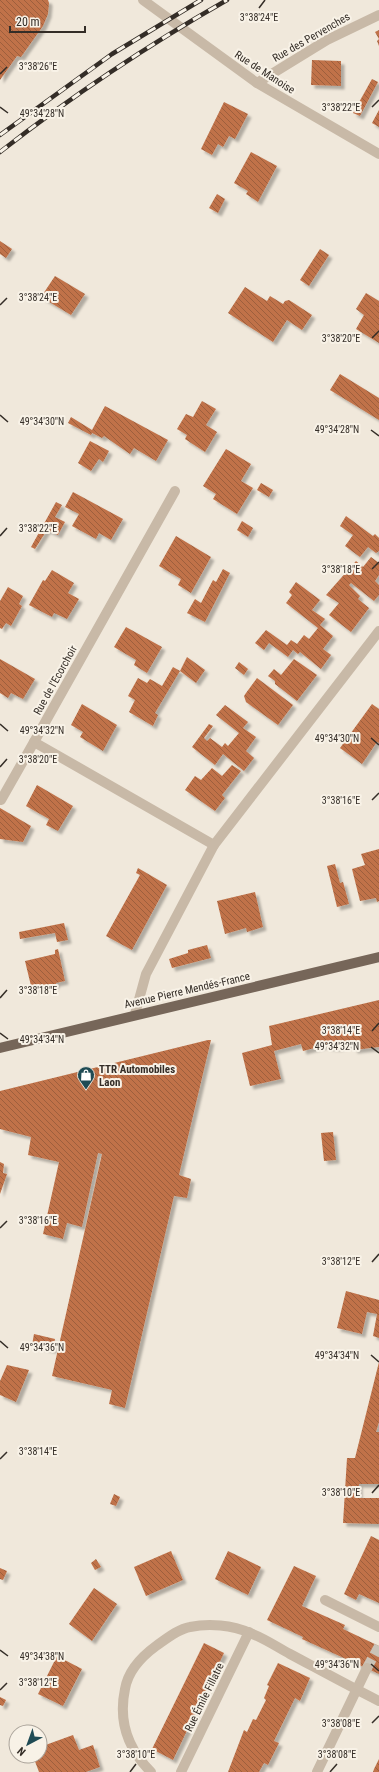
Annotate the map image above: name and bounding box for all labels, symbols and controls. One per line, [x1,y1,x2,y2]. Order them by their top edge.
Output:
scale bar [10,8,85,34]
street label: Rue des Pervenches [270,10,352,65]
text: 3°38'24"E [240,12,278,23]
text: 20 m [16,15,40,29]
street label: Rue de Manoise [232,48,297,97]
text: 3°38'26"E [19,61,57,72]
text: 3°38'22"E [322,102,360,113]
text: 49°34'28"N [20,108,64,119]
text: 3°38'24"E [19,292,57,303]
text: 3°38'20"E [322,333,360,344]
text: 49°34'30"N [20,416,64,427]
text: 49°34'28"N [315,424,359,435]
text: 3°38'22"E [19,523,57,534]
text: 3°38'18"E [322,564,360,575]
street label: Rue de l'Ecorchoir [31,643,80,717]
text: 49°34'32"N [20,725,64,736]
text: 49°34'30"N [315,733,359,744]
text: 3°38'20"E [19,754,57,765]
text: 3°38'16"E [322,795,360,806]
street label: Avenue Pierre Mendés-France [123,970,251,1011]
text: 3°38'18"E [19,985,57,996]
text: 3°38'14"E [322,1025,360,1036]
text: 49°34'34"N [20,1034,64,1045]
text: 49°34'32"N [315,1041,359,1052]
place label: TTR Automobiles Laon [99,1063,175,1089]
shop icon: TTR Automobiles Laon [76,1065,96,1090]
text: 3°38'16"E [19,1215,57,1226]
text: 3°38'12"E [322,1256,360,1267]
text: 49°34'36"N [20,1342,64,1353]
text: 49°34'34"N [315,1350,359,1361]
text: 3°38'14"E [19,1446,57,1457]
text: 3°38'10"E [322,1487,360,1498]
text: 49°34'38"N [20,1651,64,1662]
text: 49°34'36"N [315,1659,359,1670]
street label: Rue Émile Fillatre [182,1661,227,1734]
text: 3°38'12"E [19,1677,57,1688]
text: 3°38'08"E [322,1718,360,1729]
north arrow [8,1724,48,1764]
text: N [15,1744,29,1758]
text: 3°38'10"E [117,1749,155,1760]
text: 3°38'08"E [318,1749,356,1760]

